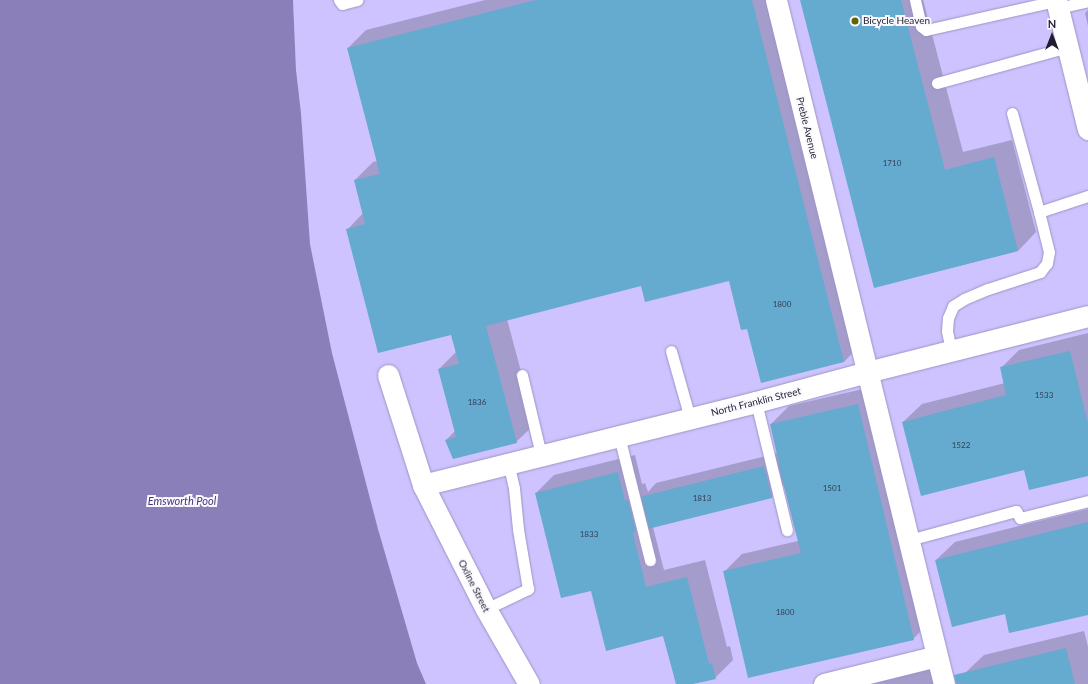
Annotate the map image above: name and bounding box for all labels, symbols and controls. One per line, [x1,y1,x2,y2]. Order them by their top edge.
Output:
place label: Bicycle Heaven [863,15,930,27]
marker: Bicycle Heaven [850,16,860,26]
north arrow [1032,16,1072,56]
text: N [1048,17,1056,30]
street label: Preble Avenue [793,96,821,160]
house number: 1710 [883,159,901,169]
house number: 1800 [773,300,791,310]
street label: North Franklin Street [710,385,802,419]
house number: 1533 [1035,391,1053,401]
house number: 1836 [468,398,486,408]
house number: 1522 [952,441,970,451]
house number: 1501 [823,484,841,494]
water label: Emsworth Pool [148,494,216,508]
house number: 1813 [693,494,711,504]
house number: 1833 [580,530,598,540]
street label: Oxline Street [456,558,492,614]
house number: 1800 [776,608,794,618]

